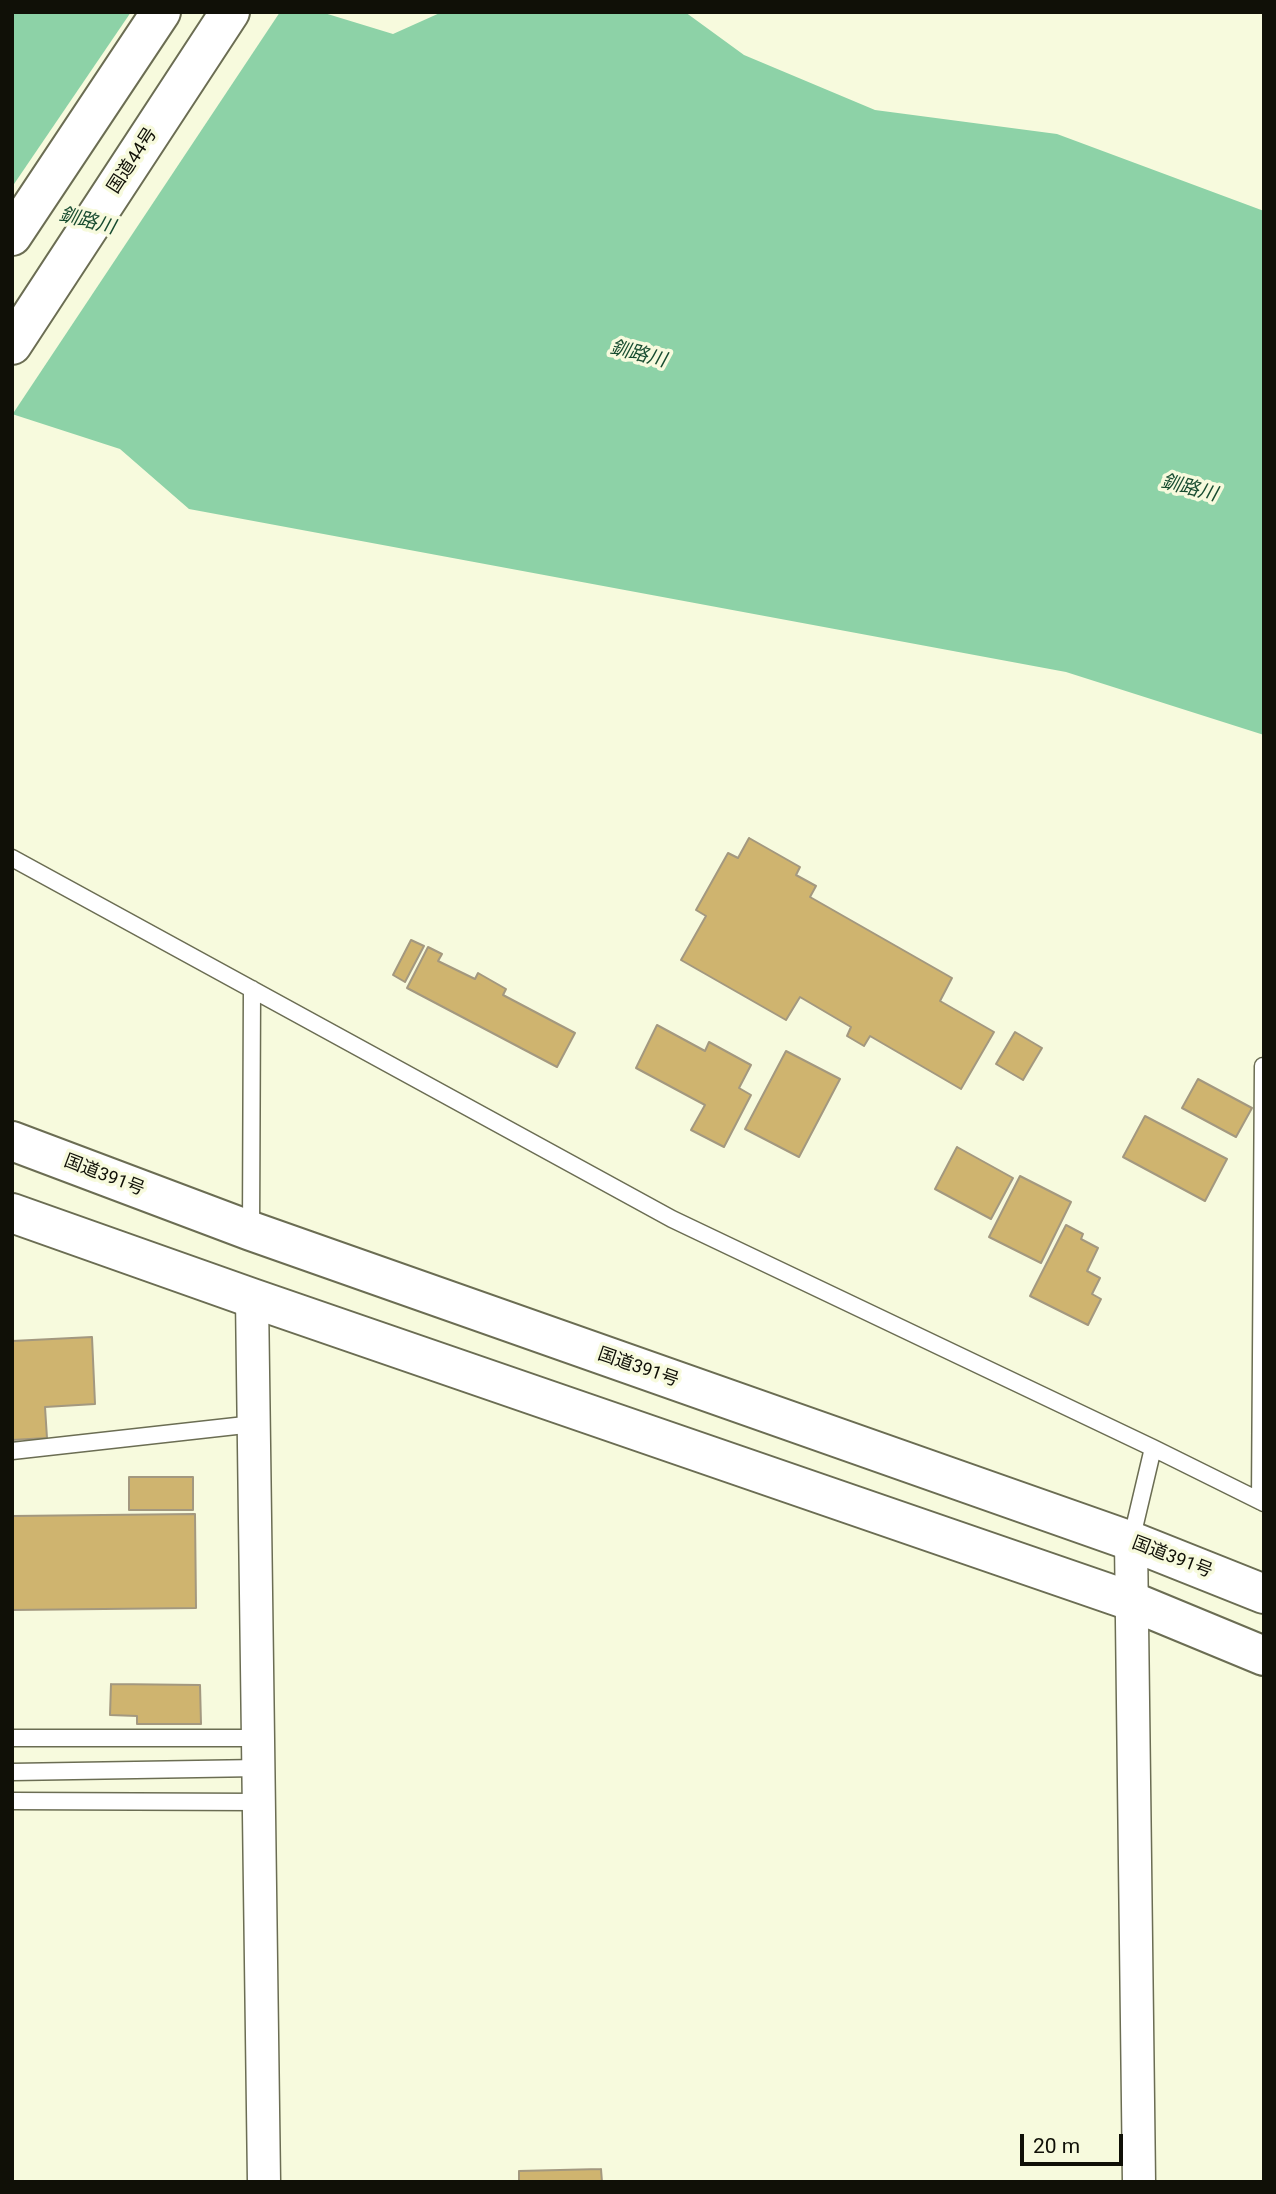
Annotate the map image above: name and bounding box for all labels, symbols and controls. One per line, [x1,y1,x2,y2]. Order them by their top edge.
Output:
street label: 国道44号 [104,124,162,198]
water label: 釧路川 [57,204,117,240]
water label: 釧路川 [608,337,668,373]
water label: 釧路川 [1159,471,1219,507]
street label: 国道391号 [61,1151,147,1201]
street label: 国道391号 [595,1344,681,1392]
street label: 国道391号 [1129,1533,1215,1583]
scale bar [1024,2120,1127,2164]
text: 20 m [1033,2134,1080,2158]

